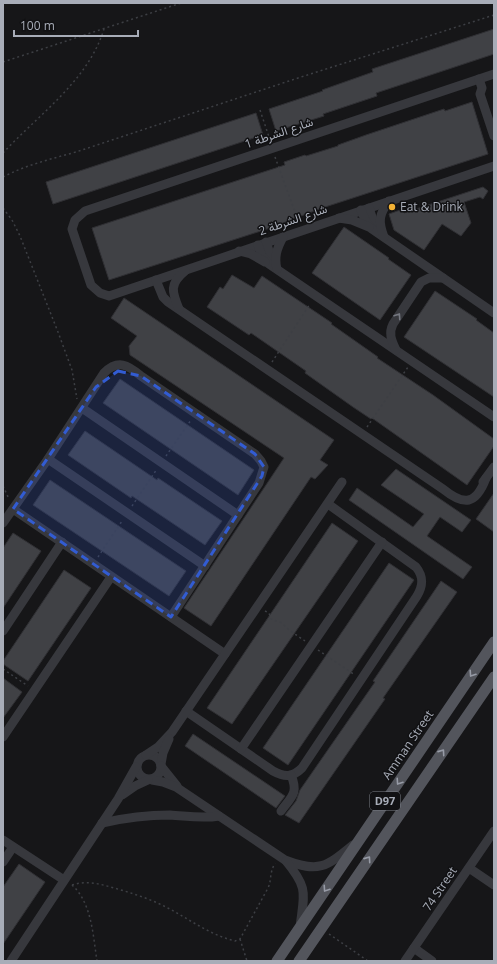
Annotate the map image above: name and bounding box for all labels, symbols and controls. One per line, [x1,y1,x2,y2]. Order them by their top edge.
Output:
scale bar [14,12,138,38]
text: 100 m [20,17,55,34]
street label: شارع الشرطة 1 [242,113,316,153]
place label: Eat & Drink [400,198,464,215]
street label: شارع الشرطة 2 [256,200,330,240]
marker: Eat & Drink [387,202,397,212]
one-way arrow [393,313,400,320]
one-way arrow [470,670,477,677]
street label: Amman Street [378,707,437,783]
one-way arrow [437,750,444,757]
one-way arrow [396,778,404,785]
road number: D97 [370,792,400,810]
one-way arrow [363,857,370,864]
street label: 74 Street [418,863,461,914]
one-way arrow [323,885,330,892]

